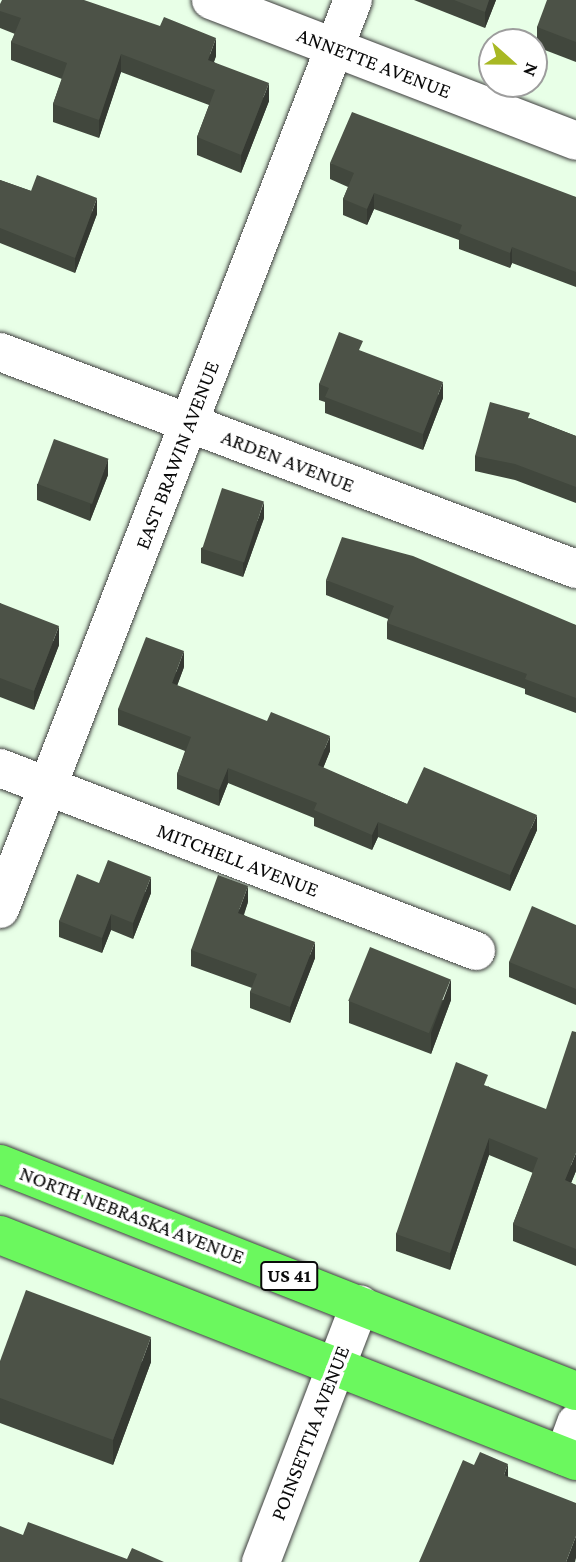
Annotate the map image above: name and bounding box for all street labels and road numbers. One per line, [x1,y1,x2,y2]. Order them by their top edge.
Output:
street label: ANNETTE AVENUE [293,22,455,104]
street label: EAST BRAWIN AVENUE [129,357,225,553]
street label: ARDEN AVENUE [218,424,358,498]
street label: MITCHELL AVENUE [154,818,322,902]
street label: NORTH NEBRASKA AVENUE [16,1160,248,1270]
road number: US 41 [259,1260,319,1292]
street label: POINSETTIA AVENUE [265,1342,355,1524]

